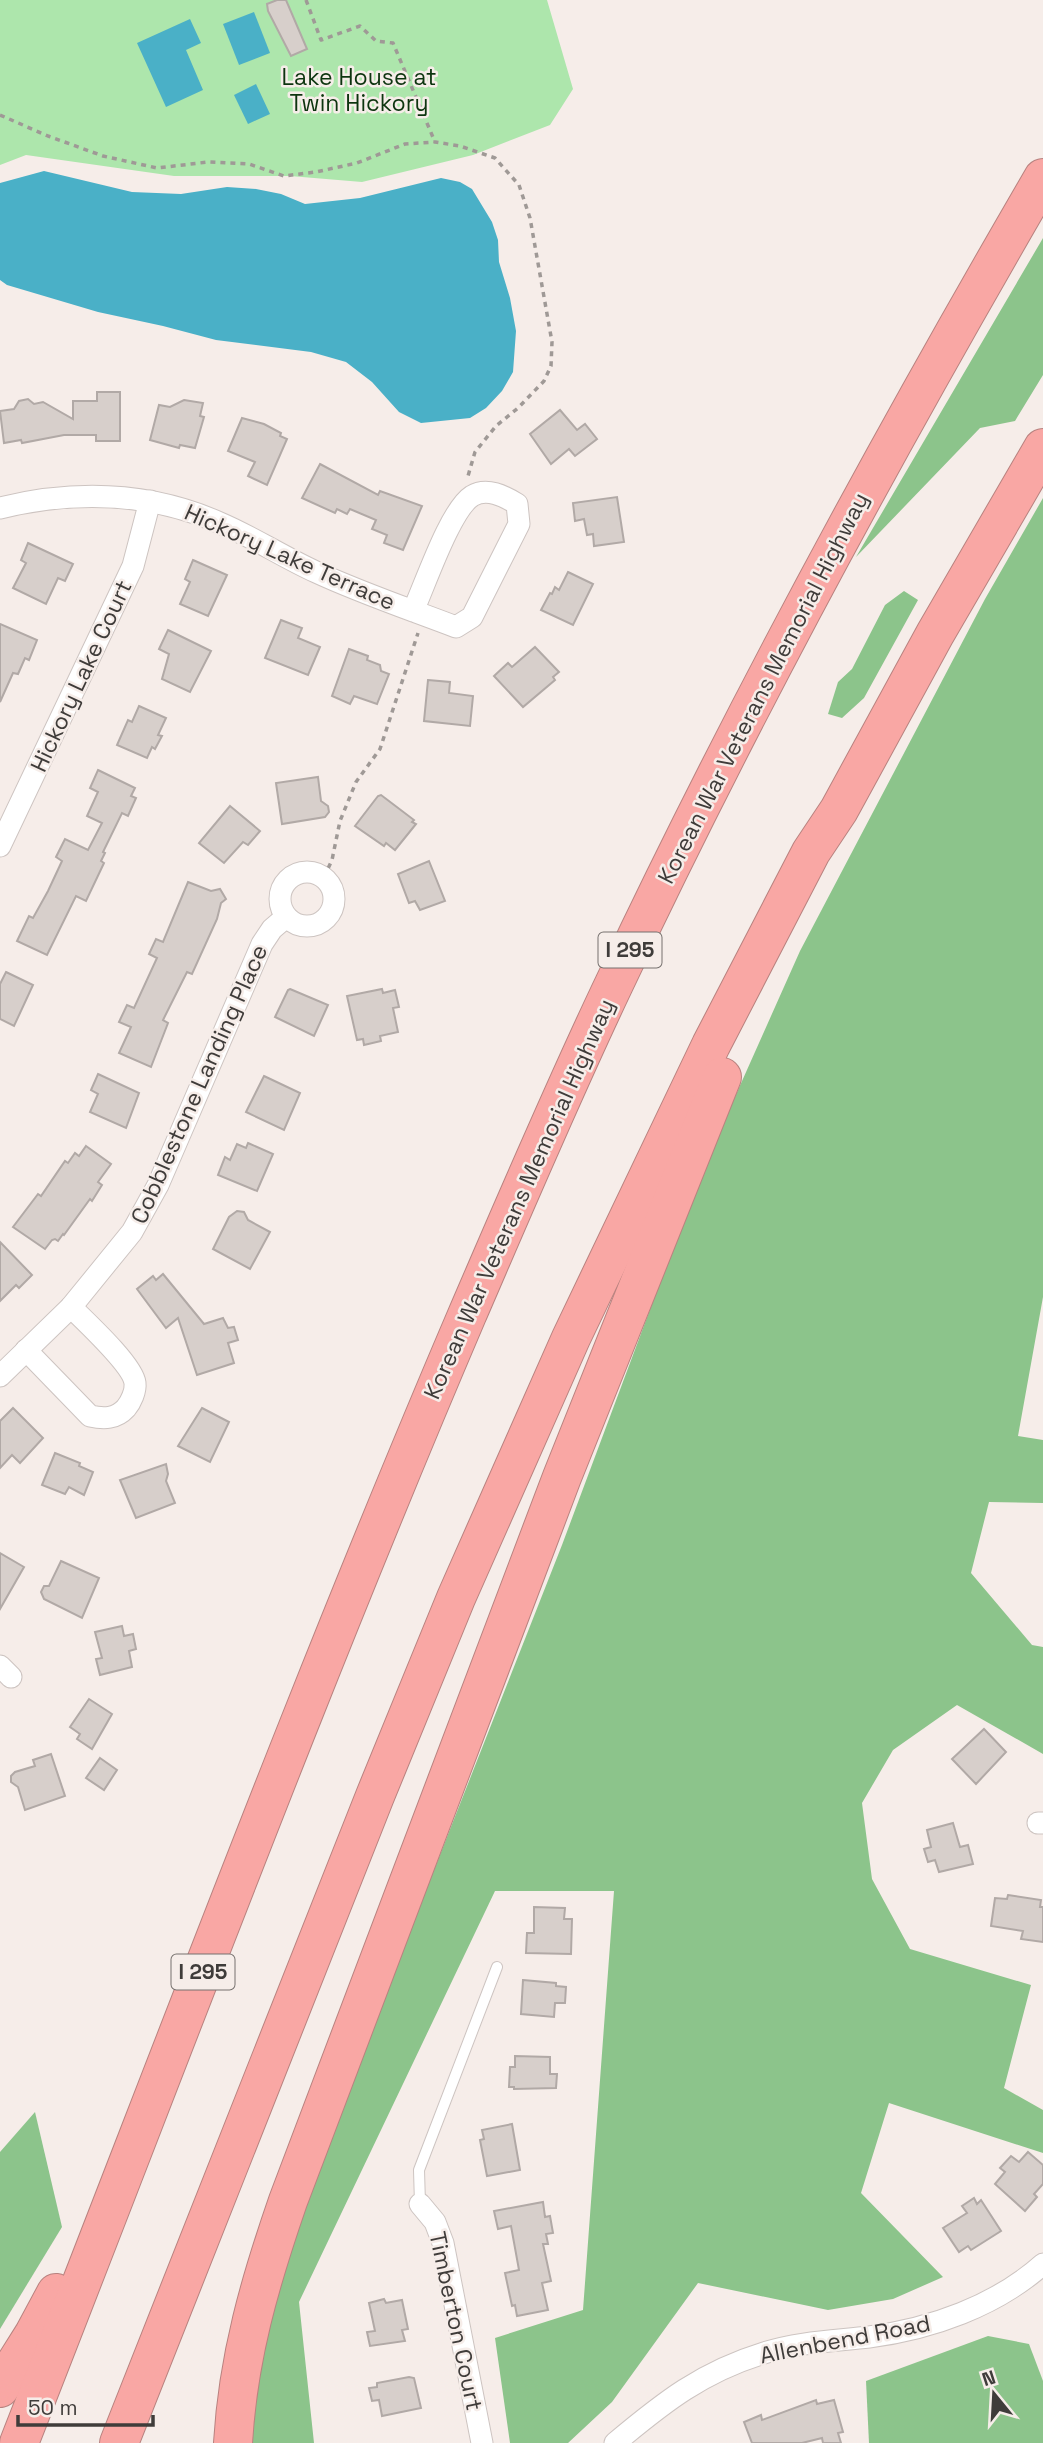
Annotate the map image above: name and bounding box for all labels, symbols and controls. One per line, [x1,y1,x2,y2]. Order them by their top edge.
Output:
park label: Lake House at Twin Hickory [281,62,437,118]
street label: Korean War Veterans Memorial Highway [651,487,875,889]
street label: Hickory Lake Terrace [180,497,400,617]
street label: Hickory Lake Court [23,575,139,777]
road number: I 295 [598,932,662,968]
street label: Cobblestone Landing Place [124,940,274,1228]
street label: Korean War Veterans Memorial Highway [417,994,621,1404]
road number: I 295 [172,1954,234,1990]
street label: Timberton Court [422,2229,490,2413]
street label: Allenbend Road [757,2308,933,2370]
north arrow [959,2359,1029,2429]
text: N [979,2364,999,2392]
scale bar [18,2384,152,2428]
text: 50 m [28,2394,78,2421]

